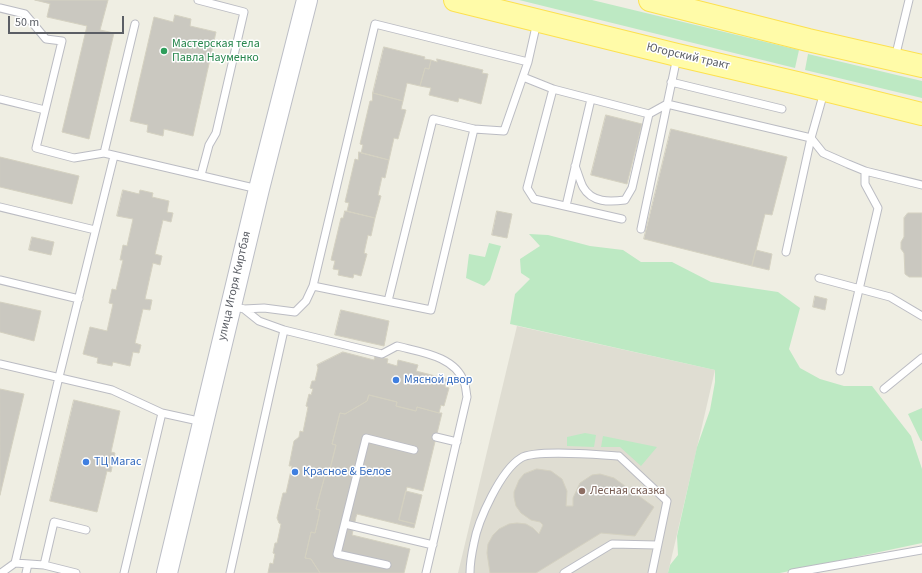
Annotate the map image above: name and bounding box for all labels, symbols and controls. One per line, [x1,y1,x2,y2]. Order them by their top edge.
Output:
scale bar [10,8,126,34]
text: 50 m [15,14,39,31]
place label: Мастерская тела Павла Науменко [172,37,260,65]
street label: Югорский тракт [645,40,731,74]
marker: Мастерская тела Павла Науменко [159,46,169,56]
street label: улица Игоря Киртбая [215,230,255,342]
place label: Мясной двор [404,373,472,387]
marker: Мясной двор [391,375,401,385]
place label: ТЦ Магас [94,455,141,469]
marker: ТЦ Магас [81,457,91,467]
place label: Красное & Белое [303,465,391,479]
marker: Красное & Белое [290,467,300,477]
place label: Лесная сказка [590,484,665,498]
marker: Лесная сказка [577,486,587,496]

